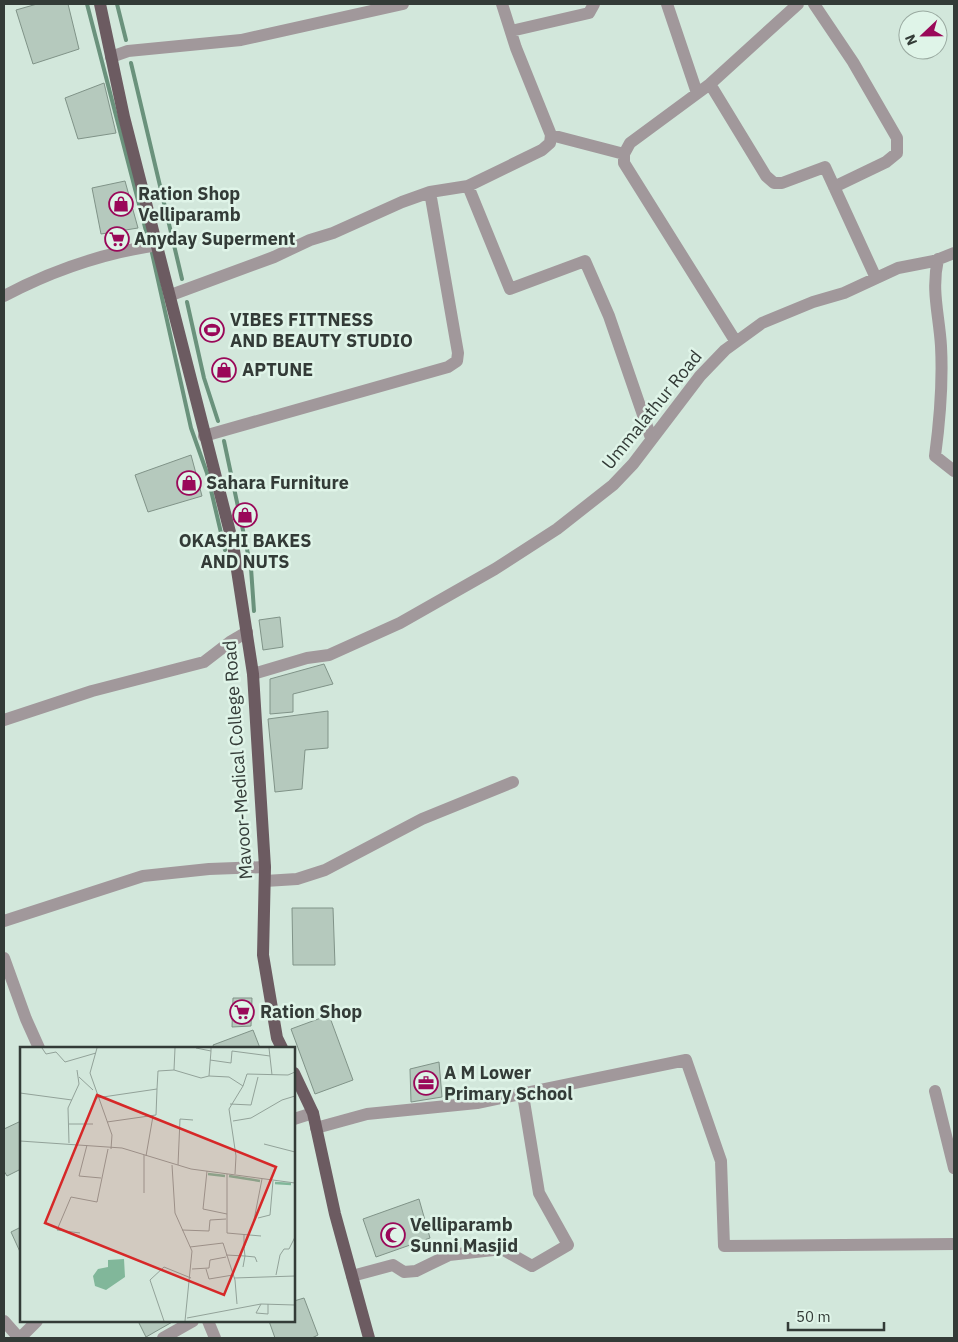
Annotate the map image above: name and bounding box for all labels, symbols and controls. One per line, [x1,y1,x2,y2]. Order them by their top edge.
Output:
north arrow [898,10,948,60]
text: N [901,32,921,48]
place label: Ration Shop Velliparamb [138,182,241,226]
shop icon: Ration Shop Velliparamb [108,191,134,217]
supermarket icon: Anyday Superment [104,226,130,252]
place label: Anyday Superment [134,227,295,250]
place label: VIBES FITTNESS AND BEAUTY STUDIO [230,308,413,352]
sports icon: VIBES FITTNESS AND BEAUTY STUDIO [199,317,225,343]
street label: Ummalathur Road [596,345,707,474]
shop icon: APTUNE [211,357,237,383]
place label: APTUNE [242,358,313,381]
shop icon: Sahara Furniture [176,470,202,496]
place label: Sahara Furniture [206,471,349,494]
shop icon: OKASHI BAKES AND NUTS [232,502,258,528]
place label: OKASHI BAKES AND NUTS [179,529,311,573]
street label: Mavoor-Medical College Road [218,640,257,880]
supermarket icon: Ration Shop [229,999,255,1025]
place label: Ration Shop [260,1000,362,1023]
inset map [20,1047,295,1322]
place label: A M Lower Primary School [444,1061,573,1105]
office icon: A M Lower Primary School [413,1070,439,1096]
place label: Velliparamb Sunni Masjid [410,1213,518,1257]
mosque icon: Velliparamb Sunni Masjid [380,1222,406,1248]
scale bar [788,1300,884,1332]
text: 50 m [796,1307,831,1326]

